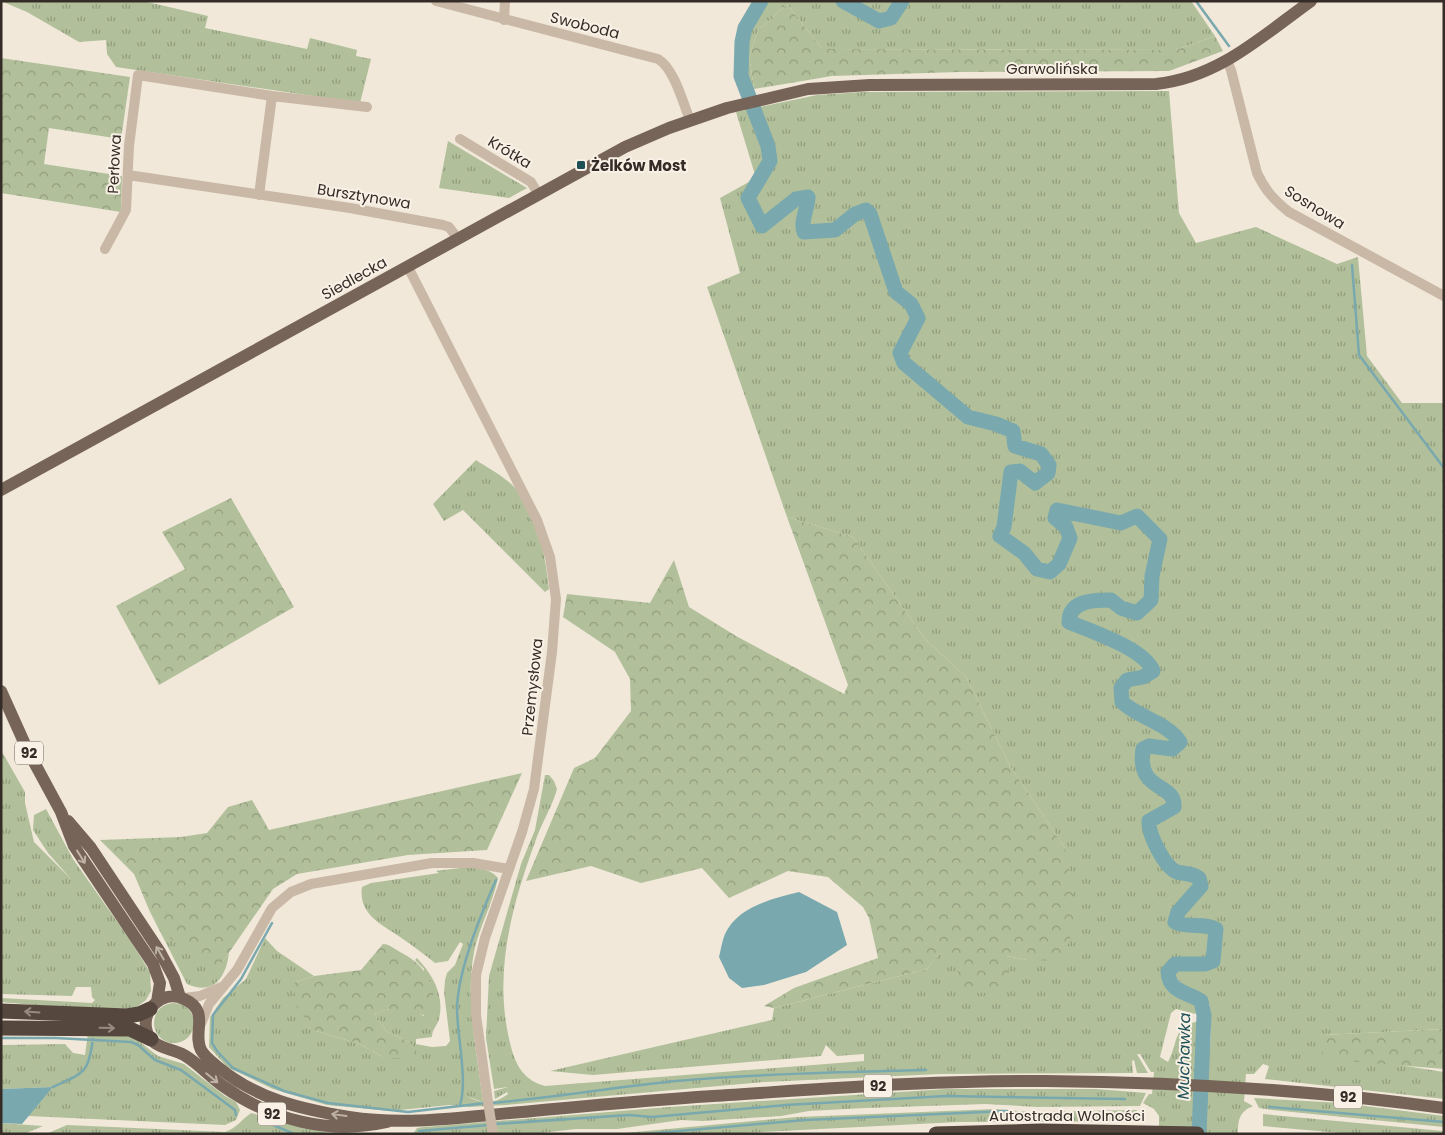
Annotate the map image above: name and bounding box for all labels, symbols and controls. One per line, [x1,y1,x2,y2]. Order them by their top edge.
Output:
street label: Swoboda [548,6,622,44]
street label: Garwolińska [1006,58,1098,79]
street label: Krótka [484,131,536,173]
street label: Perłowa [102,134,126,194]
place label: Żelków Most [591,155,686,176]
marker: Żelków Most [575,159,587,171]
street label: Bursztynowa [316,178,412,214]
street label: Sosnowa [1281,180,1349,234]
street label: Siedlecka [317,251,391,305]
street label: Przemysłowa [516,637,548,737]
road number: 92 [15,741,43,764]
one-way arrow [76,849,86,863]
one-way arrow [155,946,165,961]
one-way arrow [24,1008,40,1017]
water label: Muchawka [1172,1012,1196,1100]
one-way arrow [99,1023,115,1033]
one-way arrow [205,1072,218,1083]
road number: 92 [864,1074,892,1098]
road number: 92 [1334,1086,1362,1108]
road number: 92 [258,1102,286,1126]
street label: Autostrada Wolności [989,1105,1145,1126]
one-way arrow [332,1110,348,1120]

